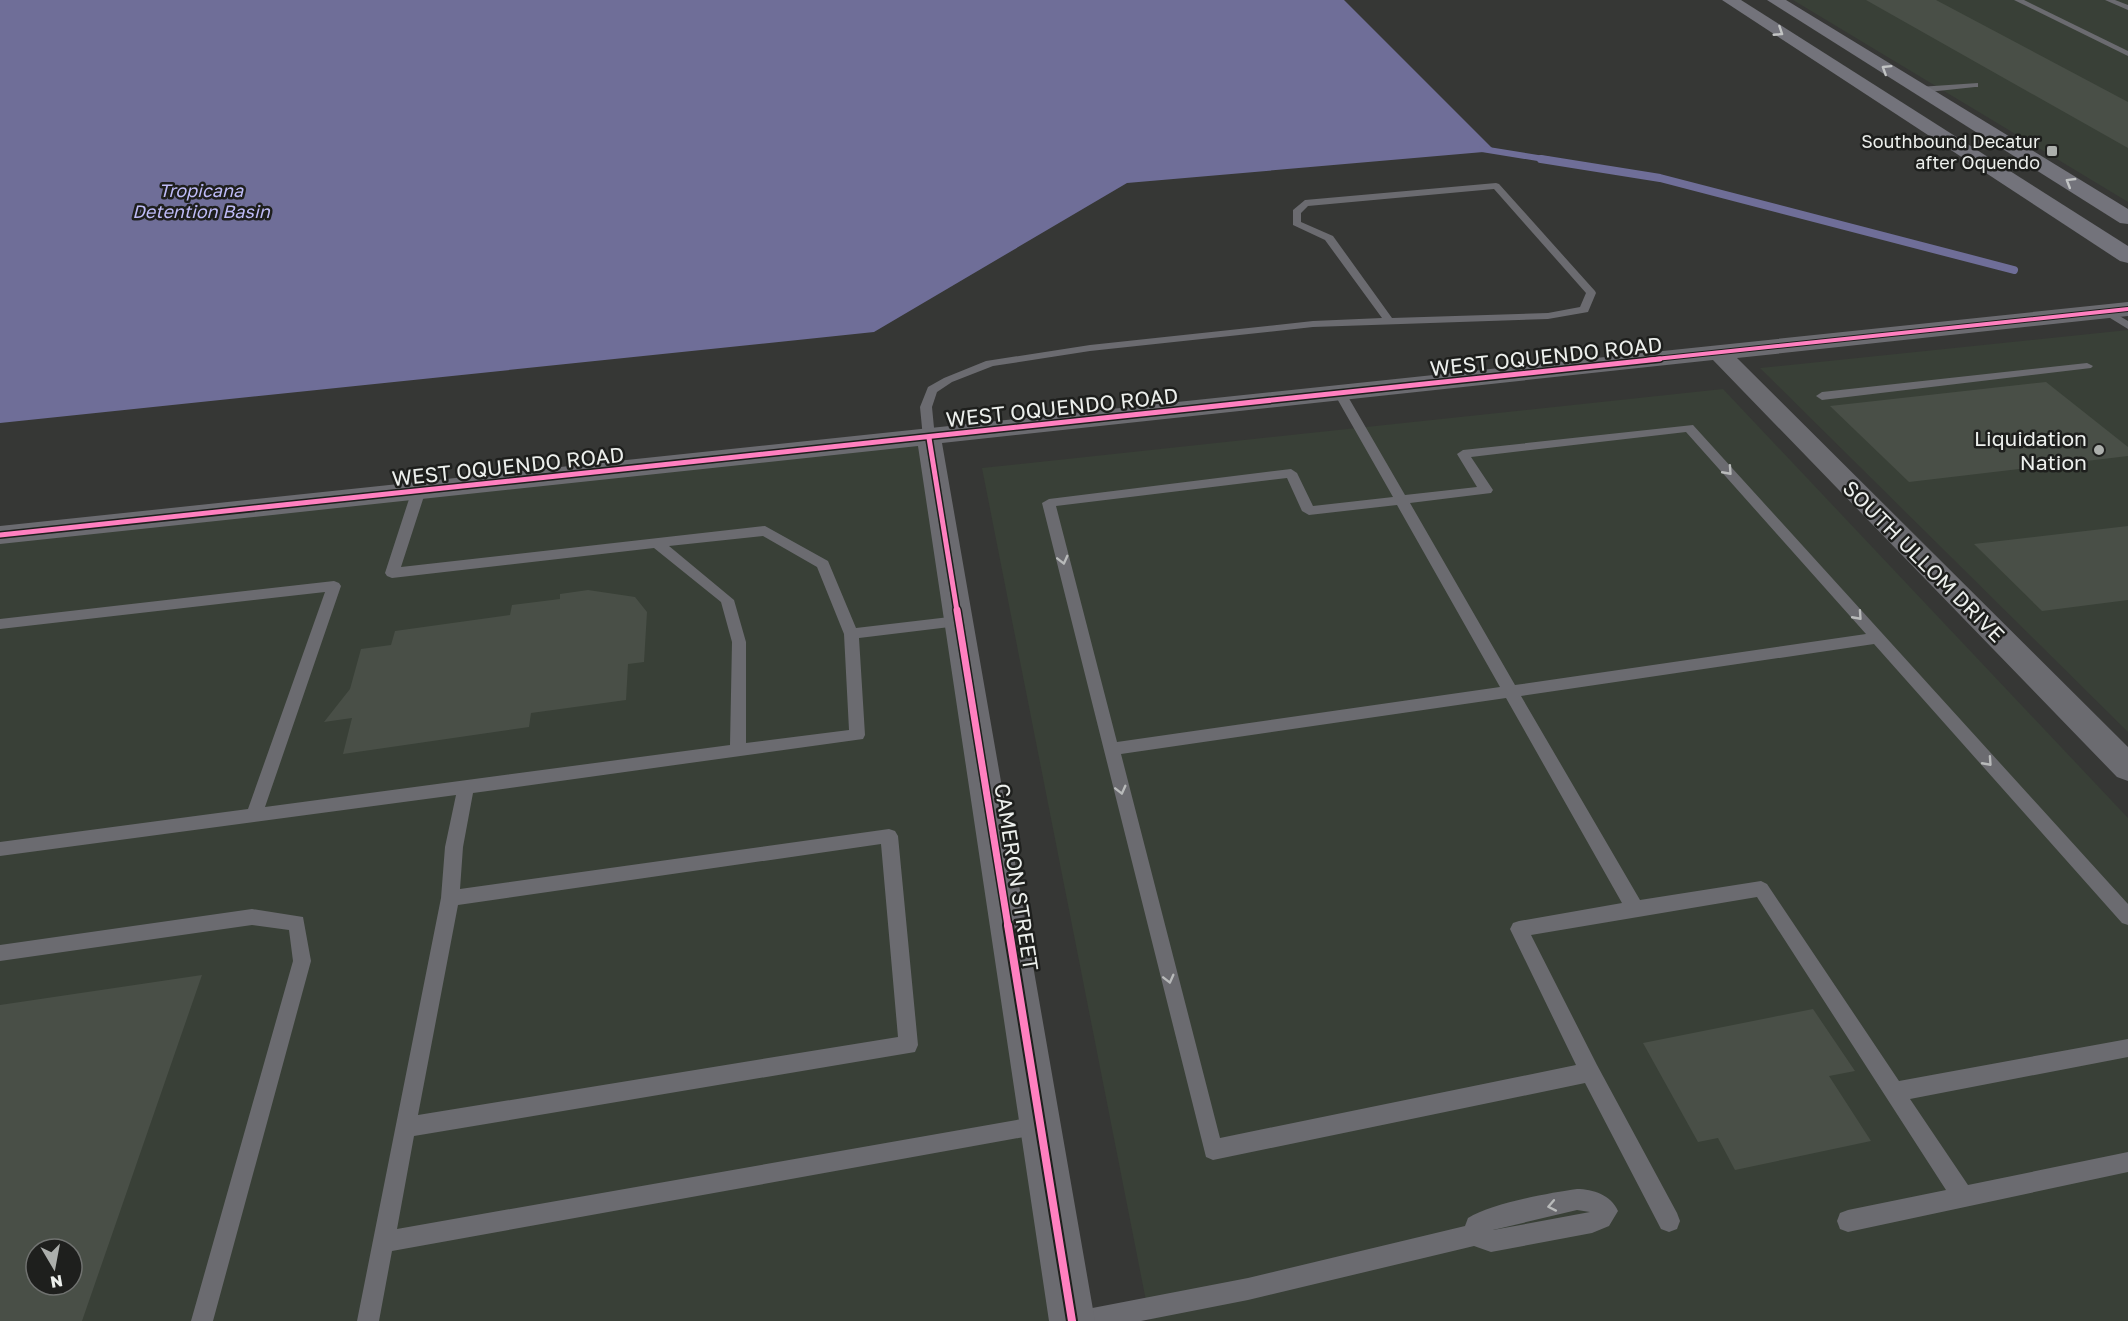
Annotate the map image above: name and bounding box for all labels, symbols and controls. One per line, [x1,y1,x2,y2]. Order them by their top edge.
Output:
one-way arrow [1773,24,1783,36]
one-way arrow [1882,65,1892,77]
place label: Southbound Decatur after Oquendo [1861,130,2040,173]
marker: Southbound Decatur after Oquendo [2045,144,2059,158]
one-way arrow [2066,178,2076,190]
water label: Tropicana Detention Basin [132,179,271,222]
street label: WEST OQUENDO ROAD [1429,331,1663,381]
street label: WEST OQUENDO ROAD [945,382,1179,432]
place label: Liquidation Nation [1974,425,2087,475]
street label: WEST OQUENDO ROAD [391,441,625,491]
marker: Liquidation Nation [2092,443,2106,457]
one-way arrow [1721,464,1732,475]
street label: SOUTH ULLOM DRIVE [1838,475,2010,647]
one-way arrow [1055,555,1068,565]
one-way arrow [1851,610,1862,620]
one-way arrow [1981,755,1992,766]
street label: CAMERON STREET [989,782,1045,972]
one-way arrow [1114,784,1126,794]
one-way arrow [1162,973,1175,983]
one-way arrow [1548,1199,1558,1212]
north arrow [24,1237,84,1297]
text: N [49,1271,64,1293]

